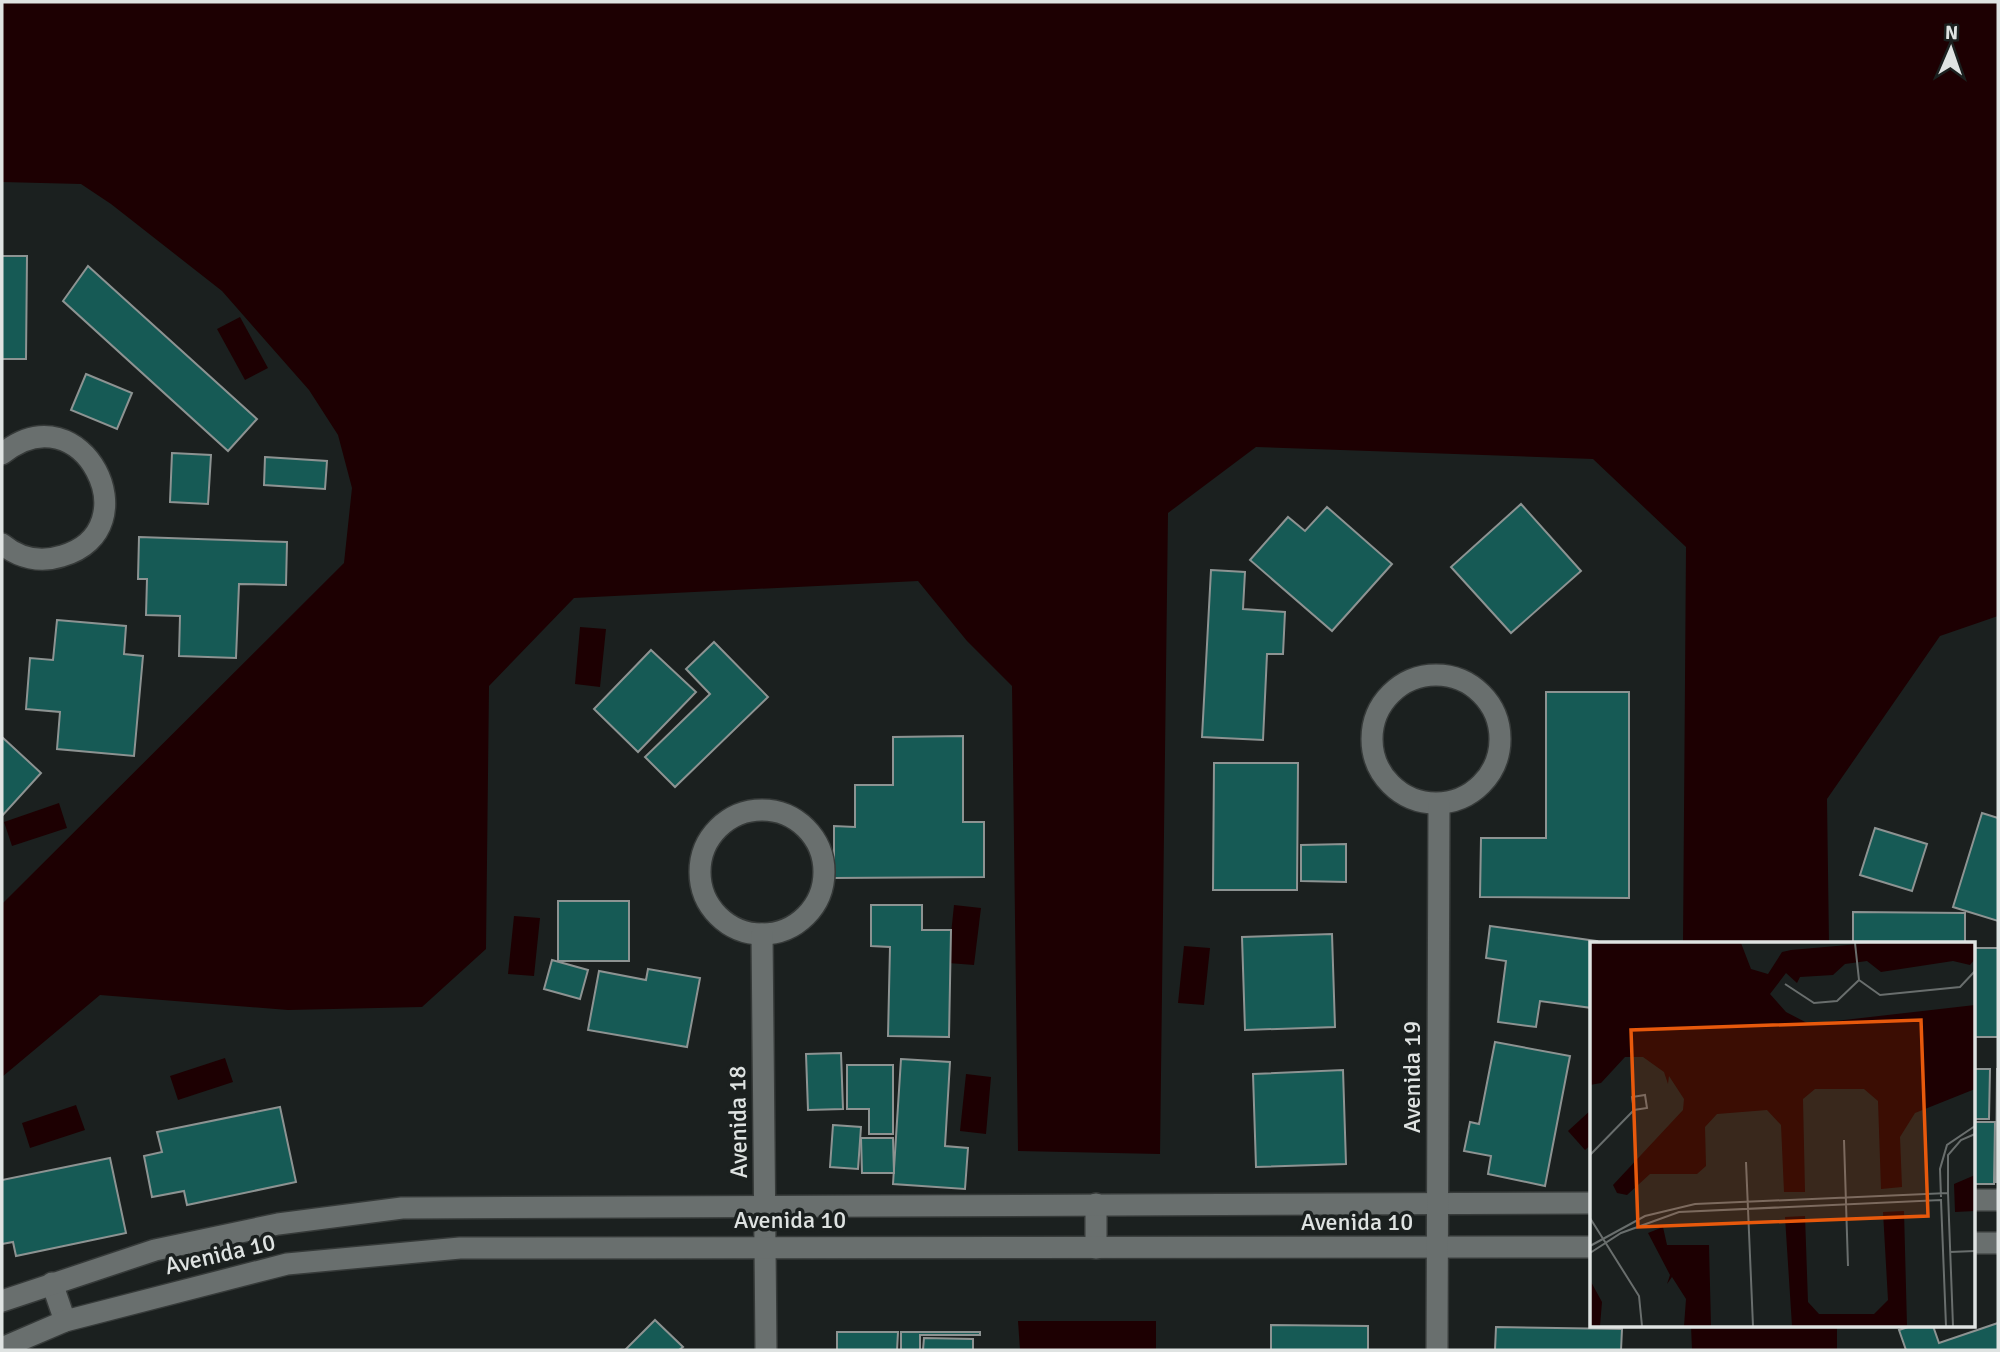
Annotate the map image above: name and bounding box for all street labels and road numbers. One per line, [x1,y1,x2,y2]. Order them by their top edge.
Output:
street label: Avenida 19 [1397,1021,1427,1133]
street label: Avenida 18 [722,1065,754,1179]
street label: Avenida 10 [734,1205,846,1235]
street label: Avenida 10 [1301,1207,1413,1237]
street label: Avenida 10 [162,1227,278,1281]

